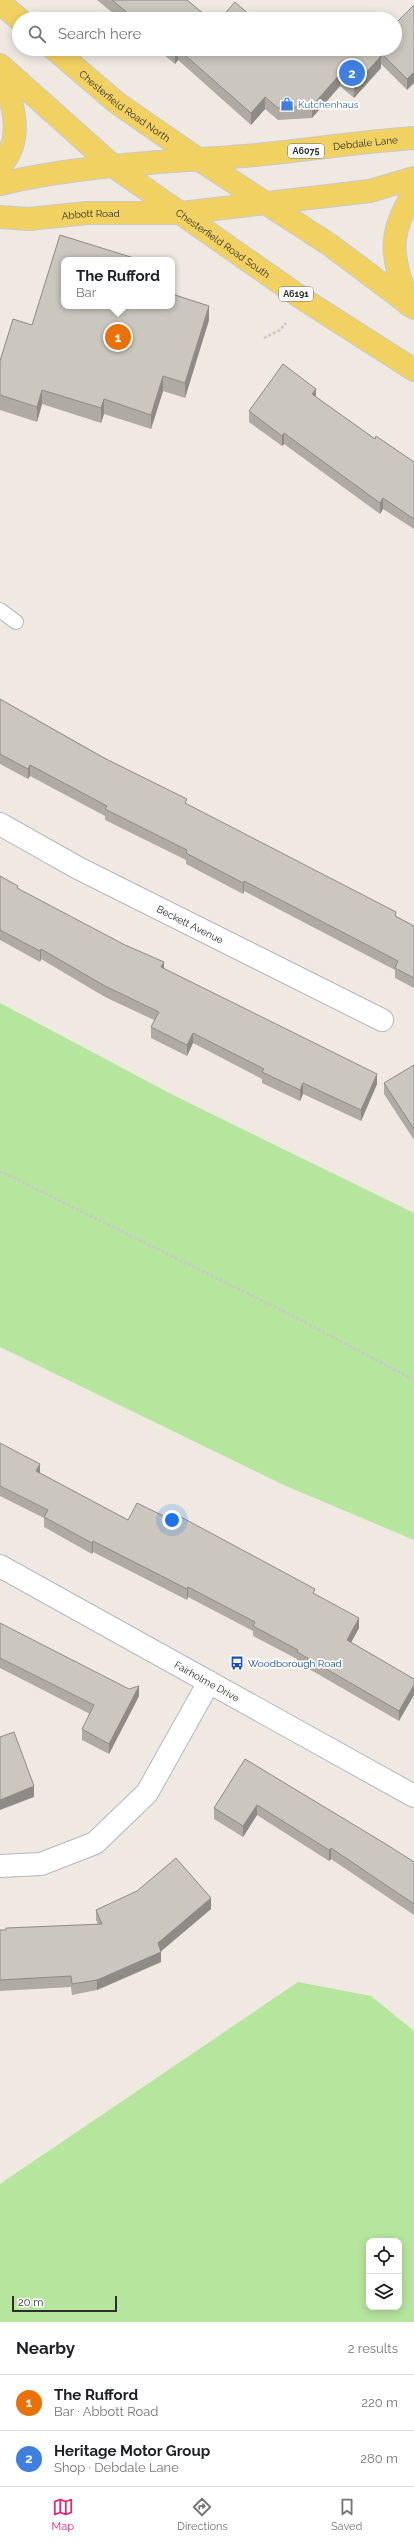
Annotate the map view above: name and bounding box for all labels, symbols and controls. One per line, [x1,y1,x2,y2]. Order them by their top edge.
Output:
search box [12,12,402,56]
icon: search [26,23,48,45]
text: Search here [58,25,141,43]
pin: 2 [339,58,365,88]
street label: Chesterfield Road North [77,68,172,144]
shop icon: Kutchenhaus [279,96,295,112]
place label: Kutchenhaus [298,99,359,110]
street label: Debdale Lane [332,134,398,152]
road number: A6075 [288,144,324,158]
street label: Chesterfield Road South [174,207,272,280]
street label: Abbott Road [61,208,120,222]
popup [61,257,175,309]
text: The Rufford [76,267,160,285]
text: Bar [76,285,96,300]
road number: A6191 [279,287,313,301]
pin: 1 [105,322,131,352]
street label: Beckett Avenue [155,903,225,946]
your location [162,1510,182,1530]
bus stop icon: Woodborough Road [229,1655,245,1671]
place label: Woodborough Road [248,1658,342,1669]
street label: Fairholme Drive [173,1659,241,1704]
map controls [366,2238,402,2310]
button: locate [366,2238,402,2274]
button: layers [366,2274,402,2310]
scale bar [12,2294,117,2313]
text: 20 m [18,2296,43,2309]
text: Nearby [16,2338,75,2358]
text: 2 results [348,2341,398,2356]
text: The Rufford [54,2386,138,2404]
text: 1 [26,2395,32,2410]
text: 220 m [361,2395,398,2410]
text: Bar · Abbott Road [54,2404,158,2419]
text: Heritage Motor Group [54,2442,210,2460]
text: 2 [25,2451,33,2466]
text: 280 m [360,2451,398,2466]
text: Shop · Debdale Lane [54,2460,179,2475]
tab: Map [52,2496,74,2533]
tab: Directions [177,2496,228,2533]
tab: Saved [331,2496,362,2533]

